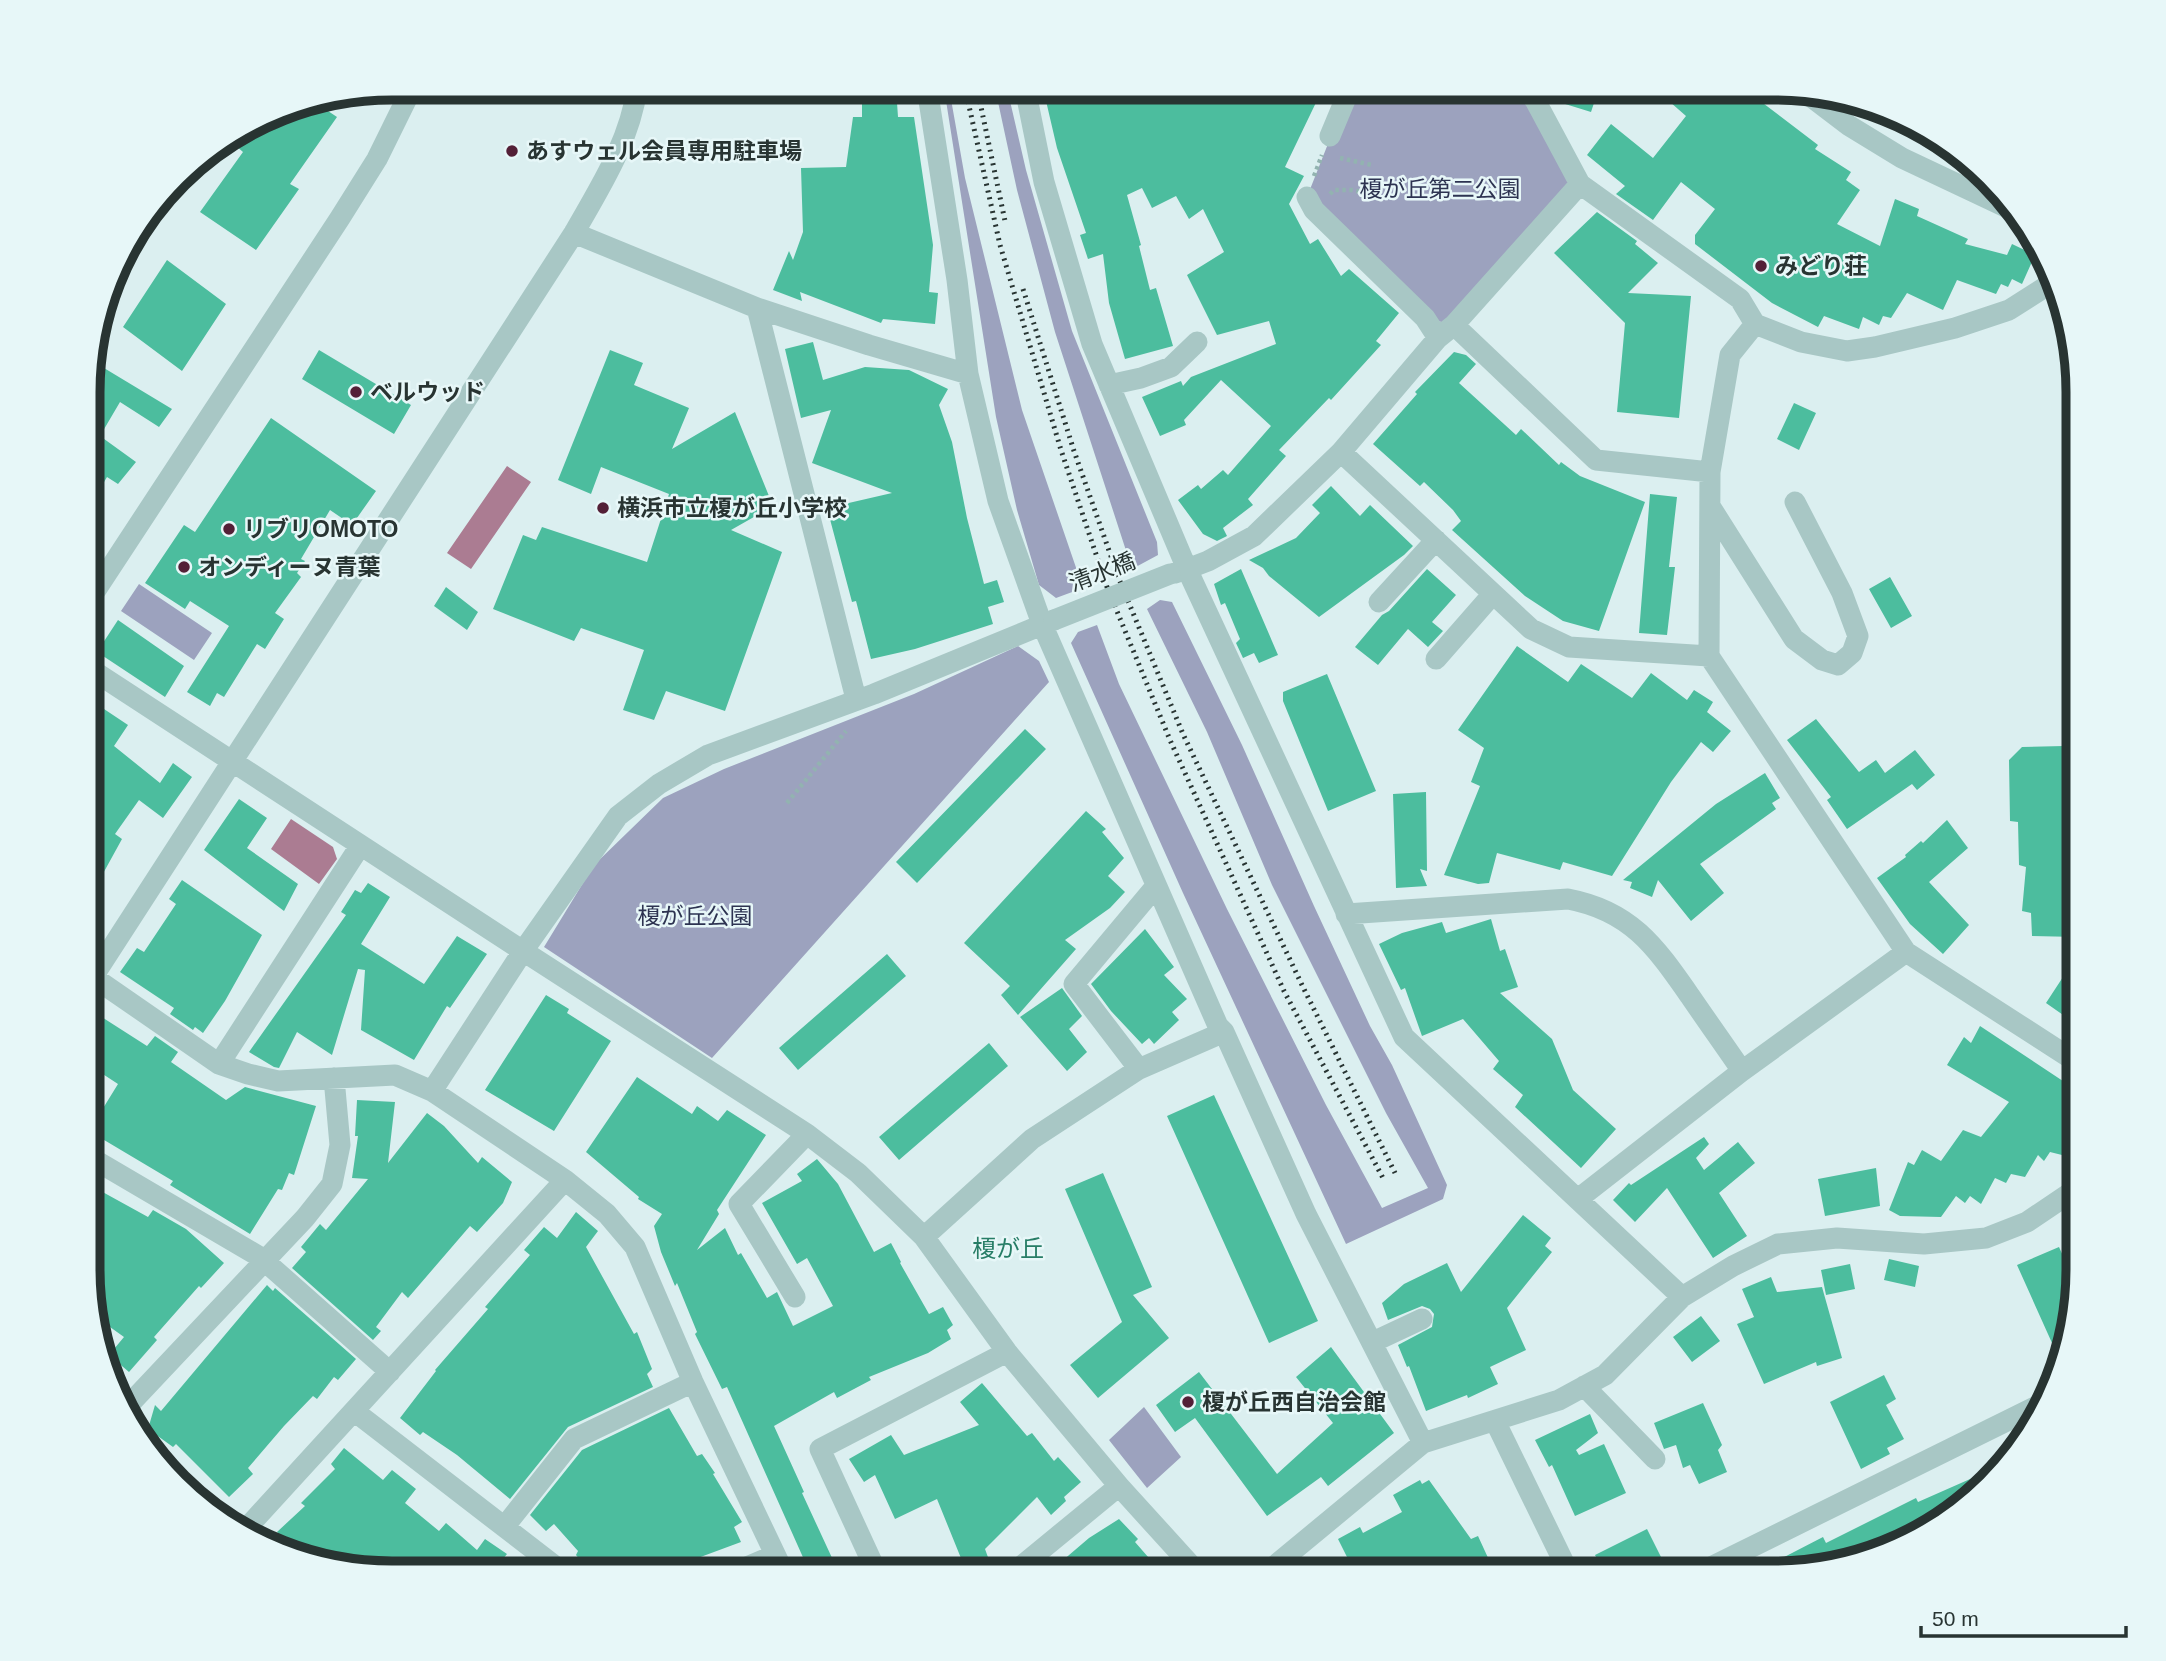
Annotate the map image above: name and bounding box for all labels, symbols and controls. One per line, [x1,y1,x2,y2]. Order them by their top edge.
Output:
place label: あすウェル会員専用駐車場 [526,138,802,164]
marker: あすウェル会員専用駐車場 [504,143,520,159]
park label: 榎が丘第二公園 [1360,176,1521,202]
place label: みどり荘 [1775,253,1867,279]
marker: みどり荘 [1753,258,1769,274]
place label: ベルウッド [370,379,485,405]
marker: ベルウッド [348,384,364,400]
place label: 横浜市立榎が丘小学校 [617,495,847,521]
marker: 横浜市立榎が丘小学校 [595,500,611,516]
place label: リブリOMOTO [243,516,398,542]
marker: リブリOMOTO [221,521,237,537]
street label: 清水橋 [1065,547,1139,597]
place label: オンディーヌ青葉 [198,554,380,580]
marker: オンディーヌ青葉 [176,559,192,575]
park label: 榎が丘公園 [638,903,753,929]
district label: 榎が丘 [972,1235,1044,1262]
place label: 榎が丘西自治会館 [1202,1389,1386,1415]
marker: 榎が丘西自治会館 [1180,1394,1196,1410]
scale bar [1921,1594,2126,1638]
text: 50 m [1932,1607,1979,1630]

